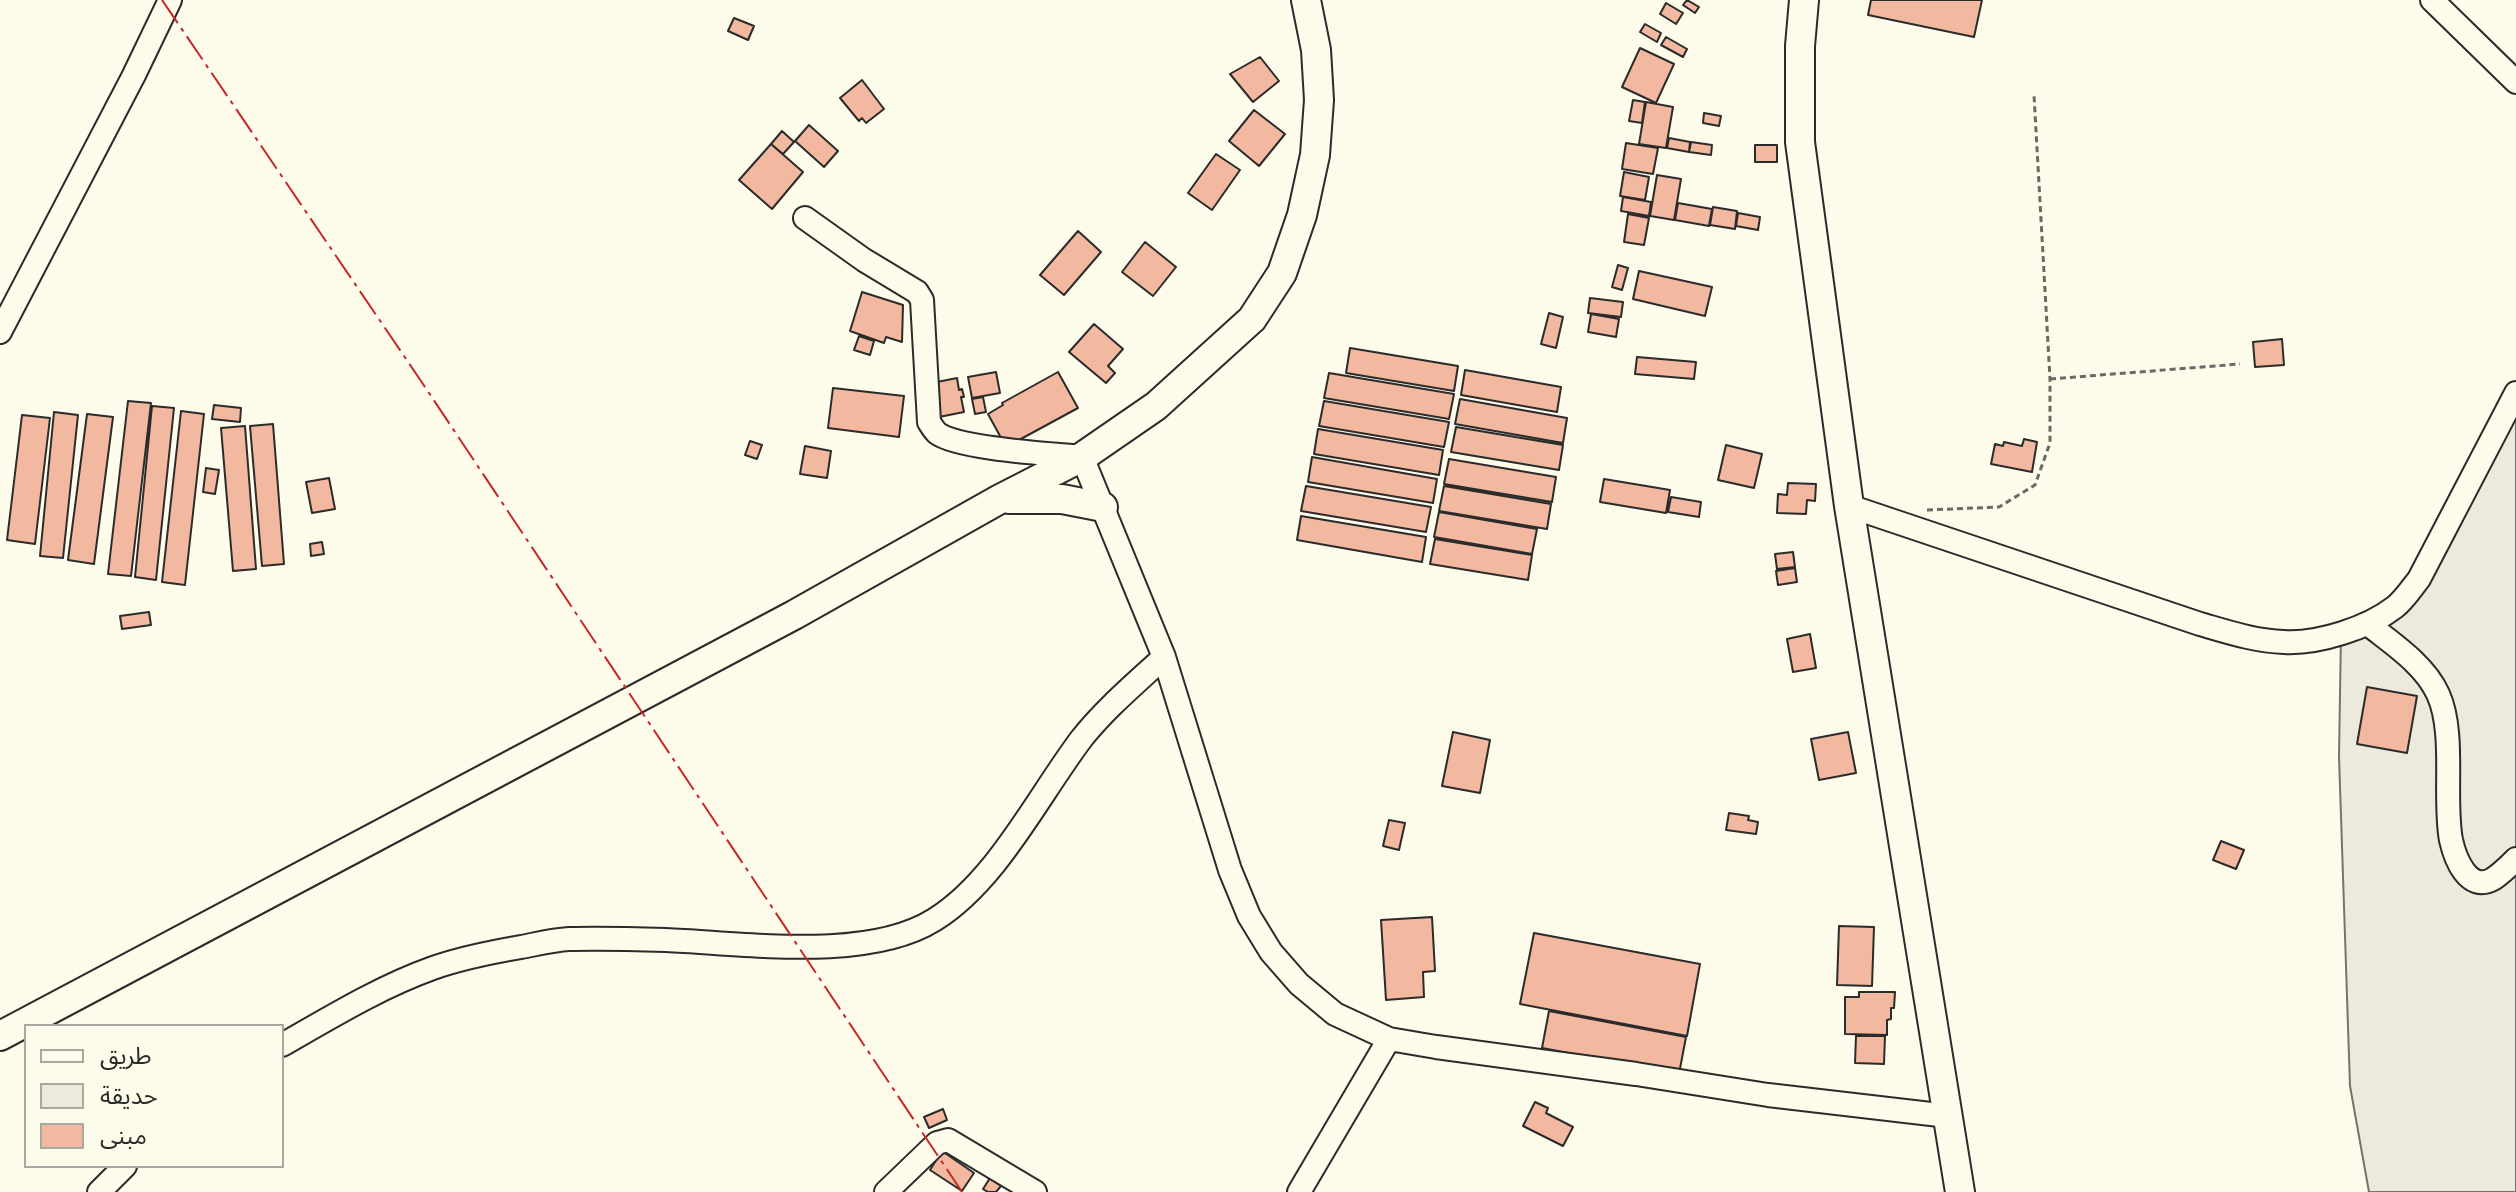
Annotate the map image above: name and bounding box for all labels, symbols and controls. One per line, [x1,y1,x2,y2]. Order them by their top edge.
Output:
legend [24,1024,284,1168]
text: طريق [100,1038,152,1071]
text: حديقة [100,1078,158,1111]
text: مبنى [100,1118,147,1151]

